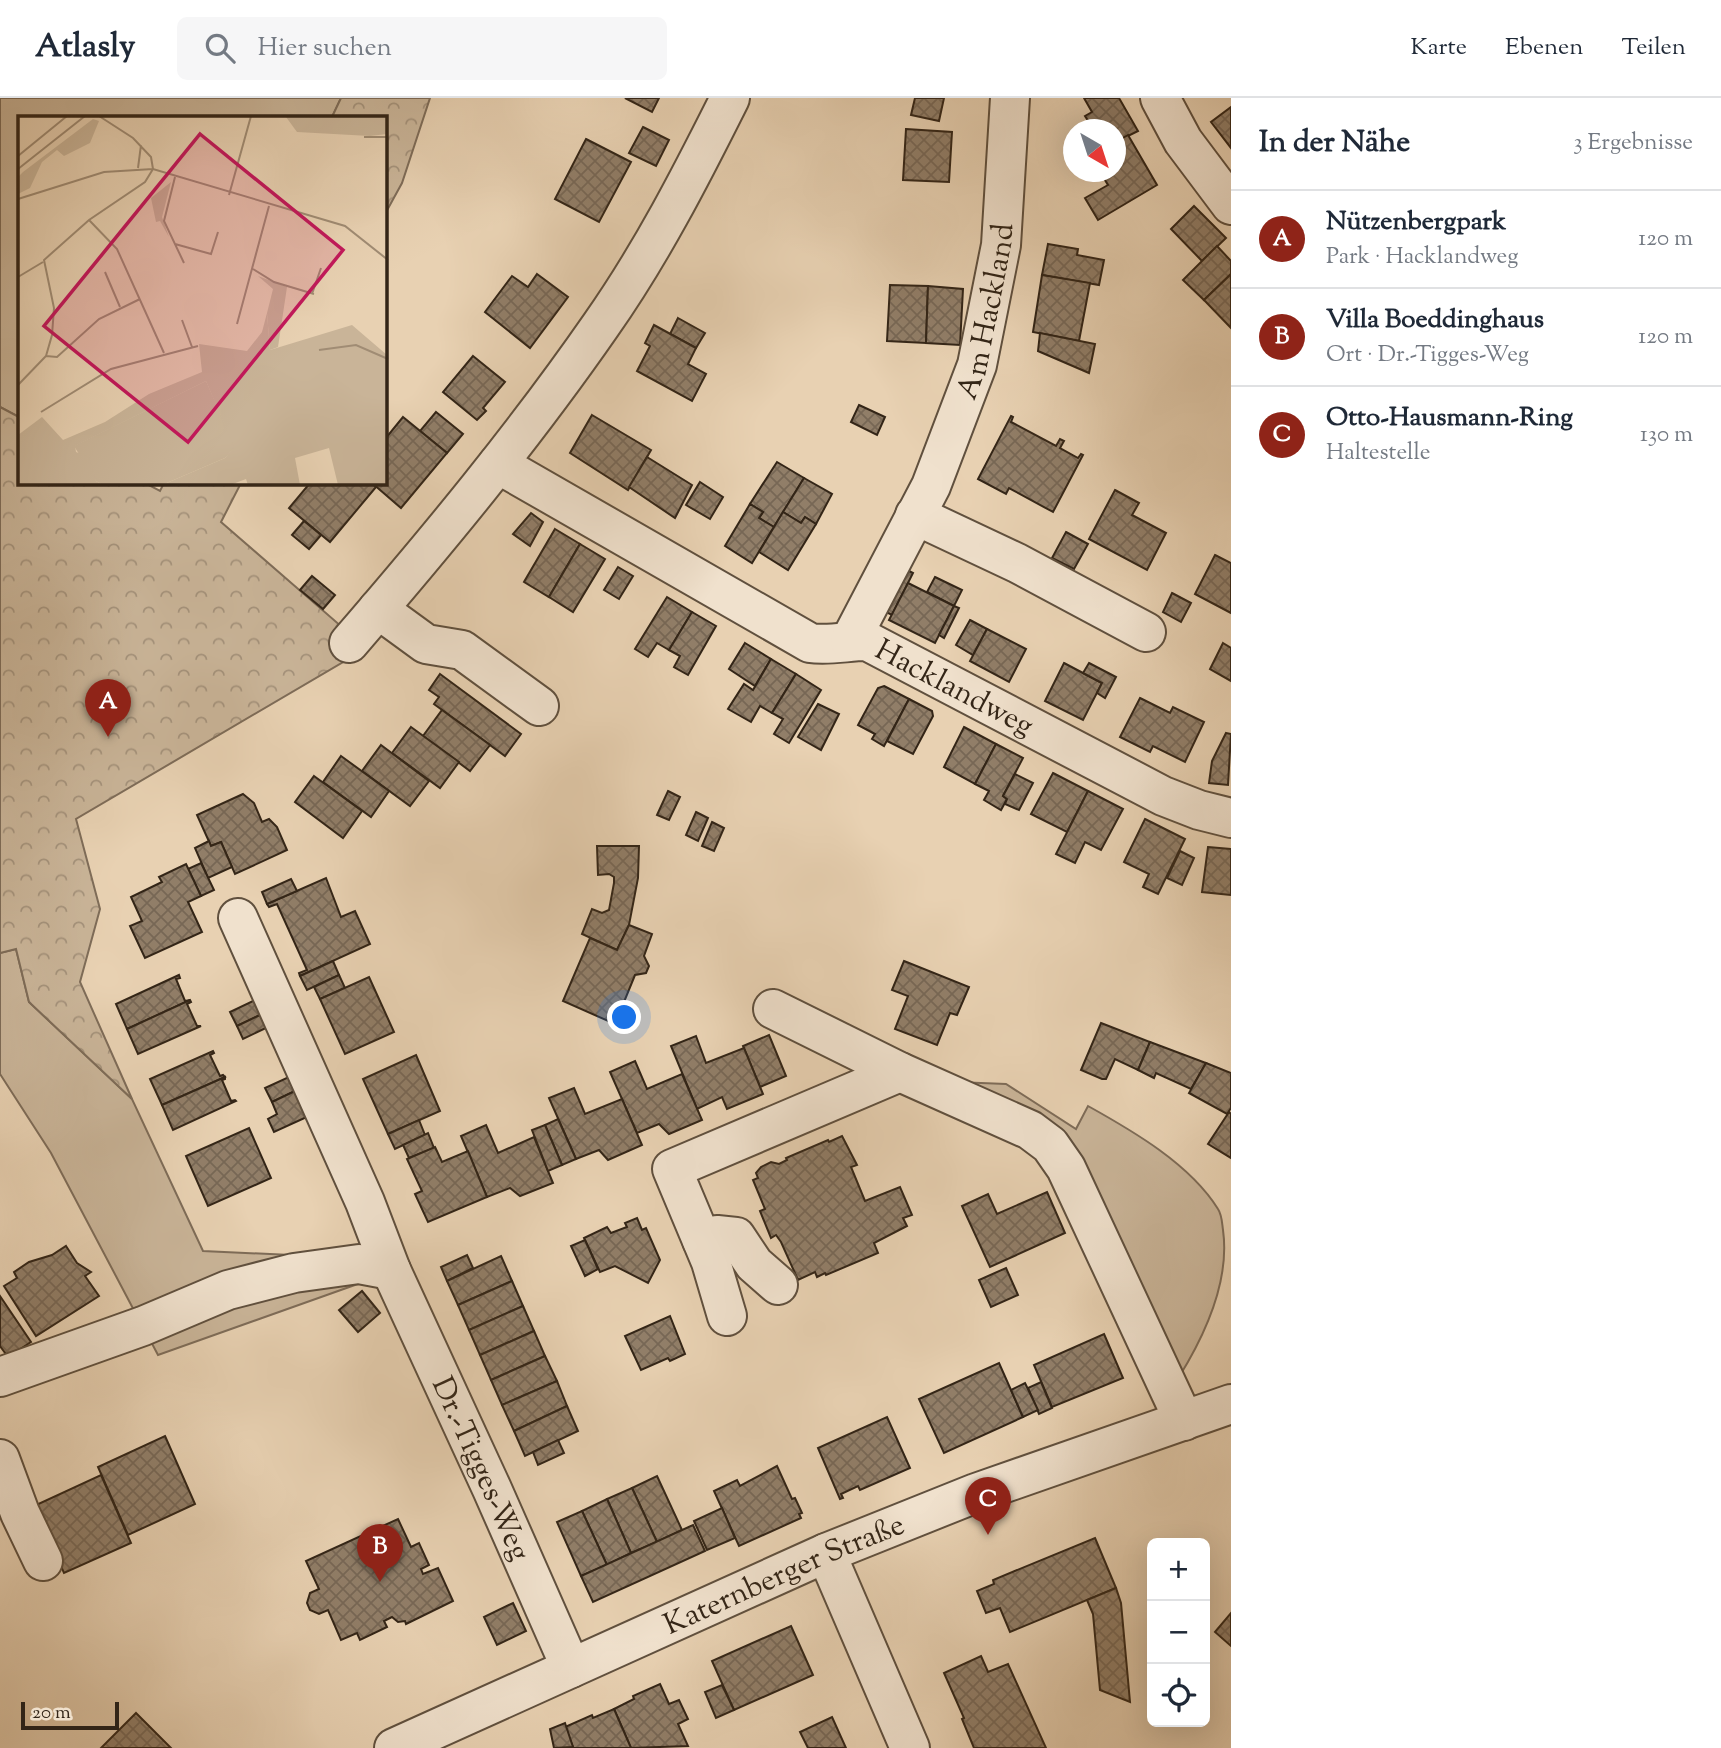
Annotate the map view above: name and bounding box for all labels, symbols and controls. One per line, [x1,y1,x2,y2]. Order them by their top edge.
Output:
search box [177,17,667,80]
text: Atlasly [35,24,135,72]
icon: search [201,29,239,67]
text: Hier suchen [257,30,392,67]
text: Karte [1410,31,1467,65]
text: Ebenen [1505,31,1583,65]
text: Teilen [1621,31,1686,65]
inset map [18,116,387,485]
north arrow [1063,119,1126,182]
text: In der Nähe [1259,122,1410,165]
text: 3 Ergebnisse [1573,127,1693,160]
text: Nützenbergpark [1326,204,1506,241]
street label: Am Hackland [947,222,1026,406]
text: A [1273,223,1291,256]
text: 120 m [1638,223,1693,256]
text: Park · Hacklandweg [1326,241,1519,274]
text: Villa Boeddinghaus [1326,302,1544,339]
text: B [1275,321,1289,354]
text: 120 m [1638,321,1693,354]
text: Ort · Dr.-Tigges-Weg [1326,339,1529,372]
text: Otto-Hausmann-Ring [1326,400,1573,437]
text: C [1273,419,1291,452]
text: 130 m [1640,419,1693,452]
text: Haltestelle [1326,437,1430,470]
street label: Hacklandweg [867,630,1040,748]
pin: A [85,679,131,737]
your location [607,1000,641,1034]
street label: Dr.-Tigges-Weg [419,1370,540,1568]
pin: C [965,1477,1011,1535]
street label: Katernberger Straße [657,1505,912,1647]
pin: B [357,1524,403,1582]
map controls [1147,1538,1210,1727]
button: + [1147,1538,1210,1601]
button: − [1147,1601,1210,1664]
button: locate [1147,1664,1210,1727]
scale bar [21,1699,119,1731]
text: 20 m [32,1700,71,1727]

